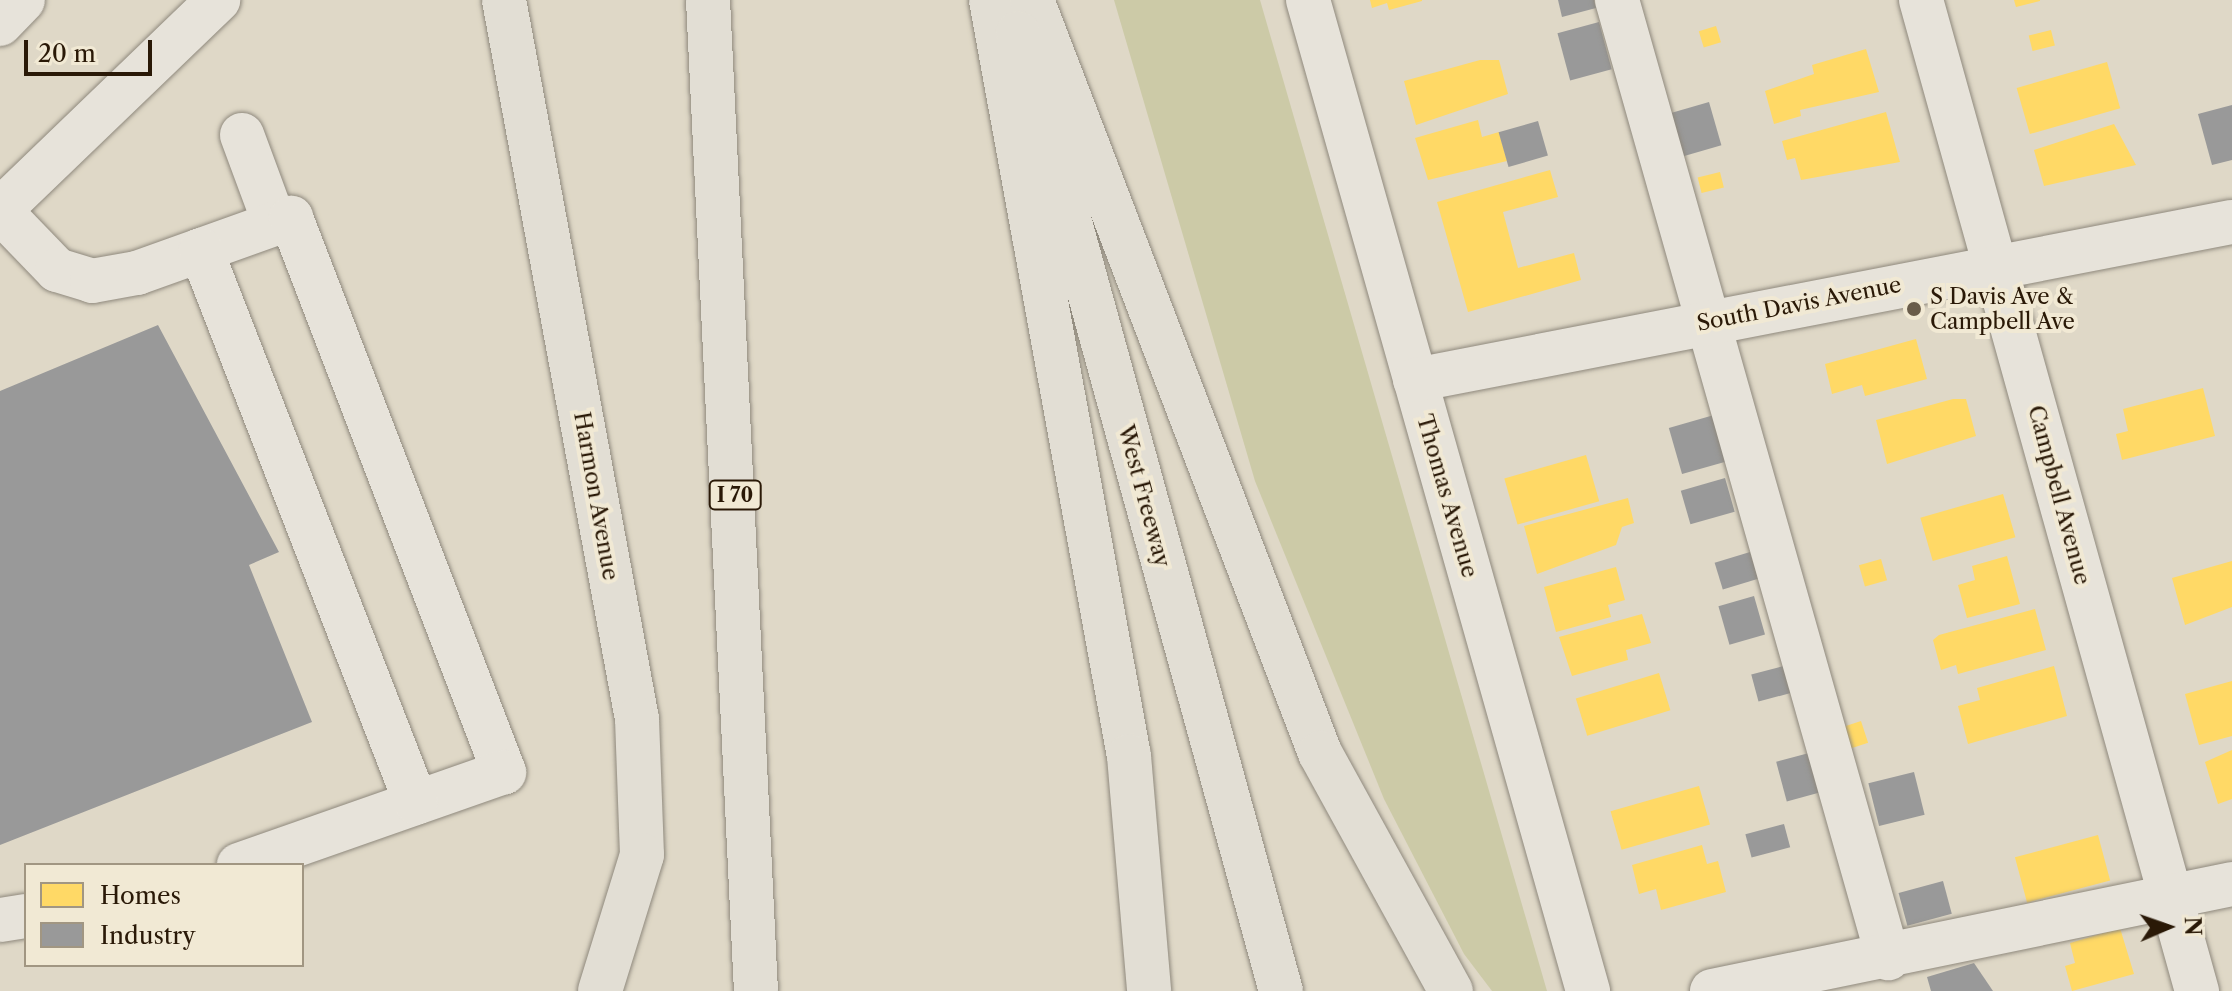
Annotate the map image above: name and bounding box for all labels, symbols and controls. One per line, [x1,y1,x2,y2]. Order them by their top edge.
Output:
scale bar [28,24,156,74]
text: 20 m [38,39,96,68]
street label: South Davis Avenue [1694,271,1904,337]
place label: S Davis Ave & Campbell Ave [1930,283,2076,334]
marker: S Davis Ave & Campbell Ave [1905,300,1923,318]
street label: Campbell Avenue [2022,402,2096,588]
street label: Harmon Avenue [568,409,624,583]
street label: Thomas Avenue [1411,411,1483,581]
street label: West Freeway [1112,422,1176,570]
road number: I 70 [707,479,763,511]
legend [24,863,304,967]
text: Homes [100,881,181,910]
north arrow [2128,887,2208,967]
text: N [2179,916,2206,936]
text: Industry [100,921,196,950]

